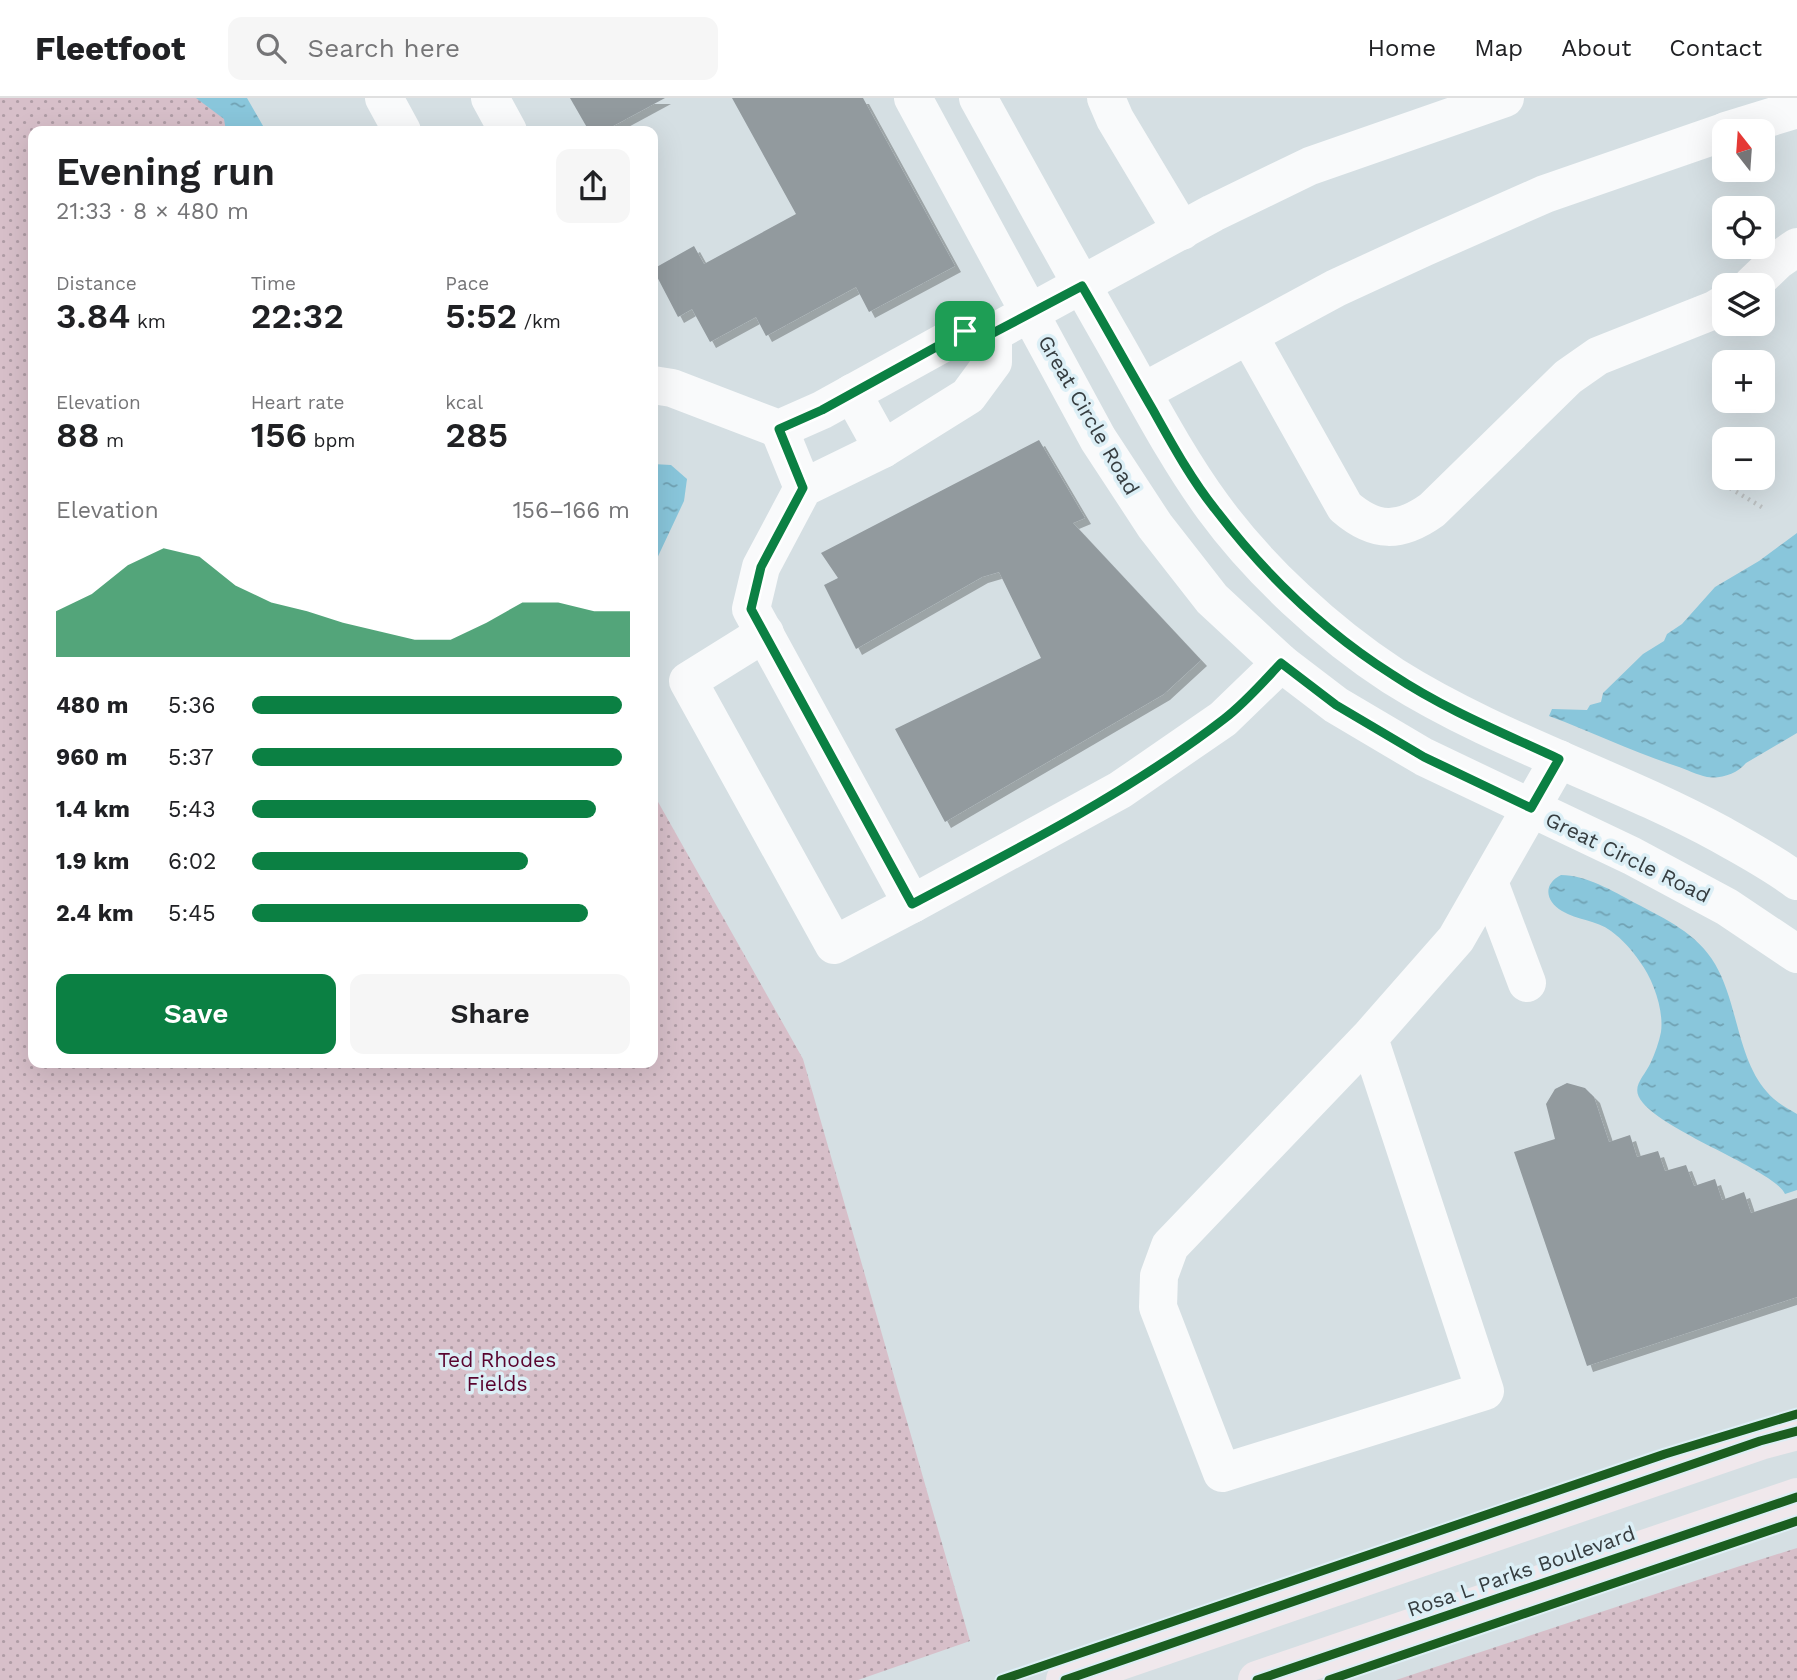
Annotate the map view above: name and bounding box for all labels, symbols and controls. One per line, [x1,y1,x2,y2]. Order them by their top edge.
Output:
search box [228,17,718,80]
text: Fleetfoot [35,29,186,68]
icon: search [252,29,290,67]
text: Search here [308,33,460,63]
text: Home [1368,34,1436,62]
text: Map [1474,34,1523,62]
text: About [1561,34,1631,62]
text: Contact [1669,34,1762,62]
north arrow [1712,119,1774,182]
map controls [1712,119,1775,490]
button: share [556,149,630,223]
text: Evening run [56,150,275,194]
button: locate [1712,196,1775,259]
text: 21:33 · 8 × 480 m [56,198,249,225]
text: Distance [56,272,137,295]
text: Time [251,272,296,295]
text: Pace [445,272,489,295]
button: layers [1712,273,1775,336]
text: 3.84 [56,295,130,337]
text: 22:32 [251,295,344,337]
text: 5:52 [445,295,517,337]
pin [935,301,995,361]
text: km [130,310,166,333]
text: /km [517,310,561,333]
icon: arrive [946,312,984,350]
street label: Great Circle Road [1033,331,1145,499]
button: + [1712,350,1775,413]
text: Elevation [56,391,141,414]
text: Heart rate [251,391,345,414]
text: kcal [445,391,483,414]
text: 88 [56,414,100,456]
text: 156 [251,414,307,456]
text: 285 [445,414,508,456]
button: − [1712,427,1775,490]
text: m [100,429,124,452]
text: bpm [307,429,355,452]
text: Elevation [56,497,159,524]
text: 156–166 m [513,497,630,524]
text: 480 m [56,692,128,719]
text: 5:36 [168,692,216,719]
text: 960 m [56,744,127,771]
text: 5:37 [168,744,214,771]
text: 1.4 km [56,796,130,823]
text: 5:43 [168,796,216,823]
street label: Great Circle Road [1542,806,1714,908]
text: 1.9 km [56,848,129,875]
text: 6:02 [168,848,217,875]
text: 2.4 km [56,900,134,927]
text: 5:45 [168,900,216,927]
button: Save [56,974,336,1054]
button: Share [350,974,630,1054]
park label: Ted Rhodes Fields [438,1347,556,1396]
street label: Rosa L Parks Boulevard [1404,1520,1638,1622]

